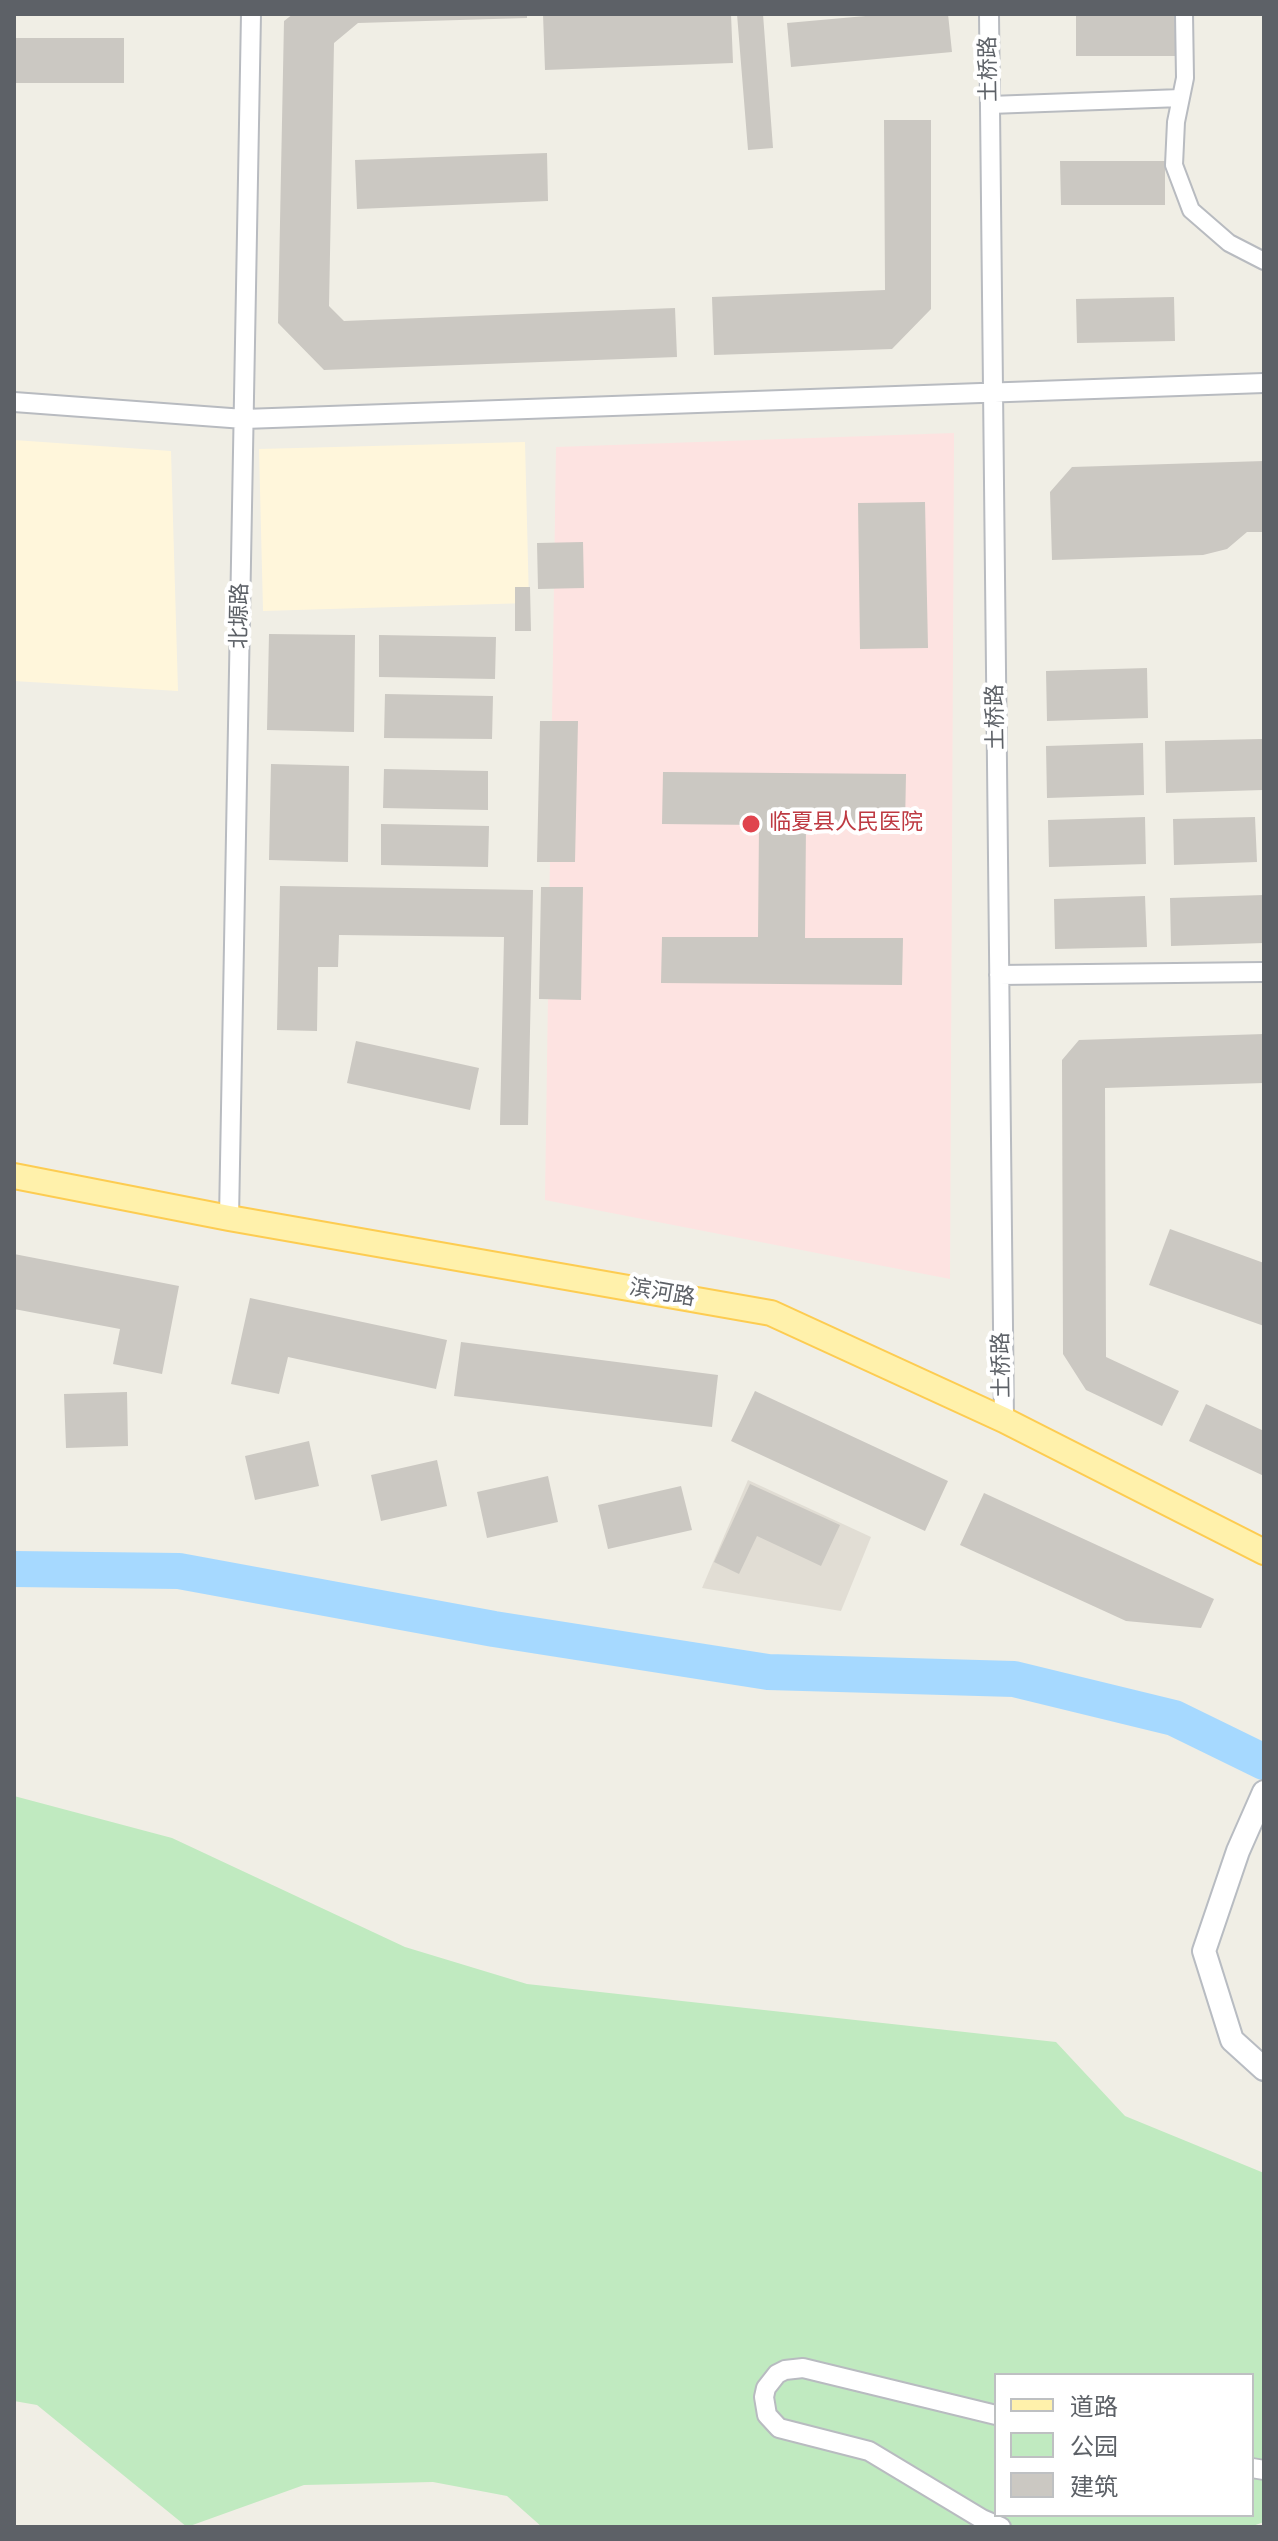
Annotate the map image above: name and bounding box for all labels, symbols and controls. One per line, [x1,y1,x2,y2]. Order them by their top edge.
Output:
street label: 土桥路 [976,36,1004,102]
street label: 北塬路 [227,583,255,649]
street label: 土桥路 [983,684,1011,750]
place label: 临夏县人民医院 [769,811,923,837]
marker: 临夏县人民医院 [740,813,762,835]
street label: 滨河路 [627,1275,697,1313]
street label: 土桥路 [989,1332,1017,1398]
legend [994,2373,1254,2517]
text: 道路 [1070,2389,1118,2424]
text: 公园 [1070,2429,1118,2464]
text: 建筑 [1070,2469,1118,2504]

